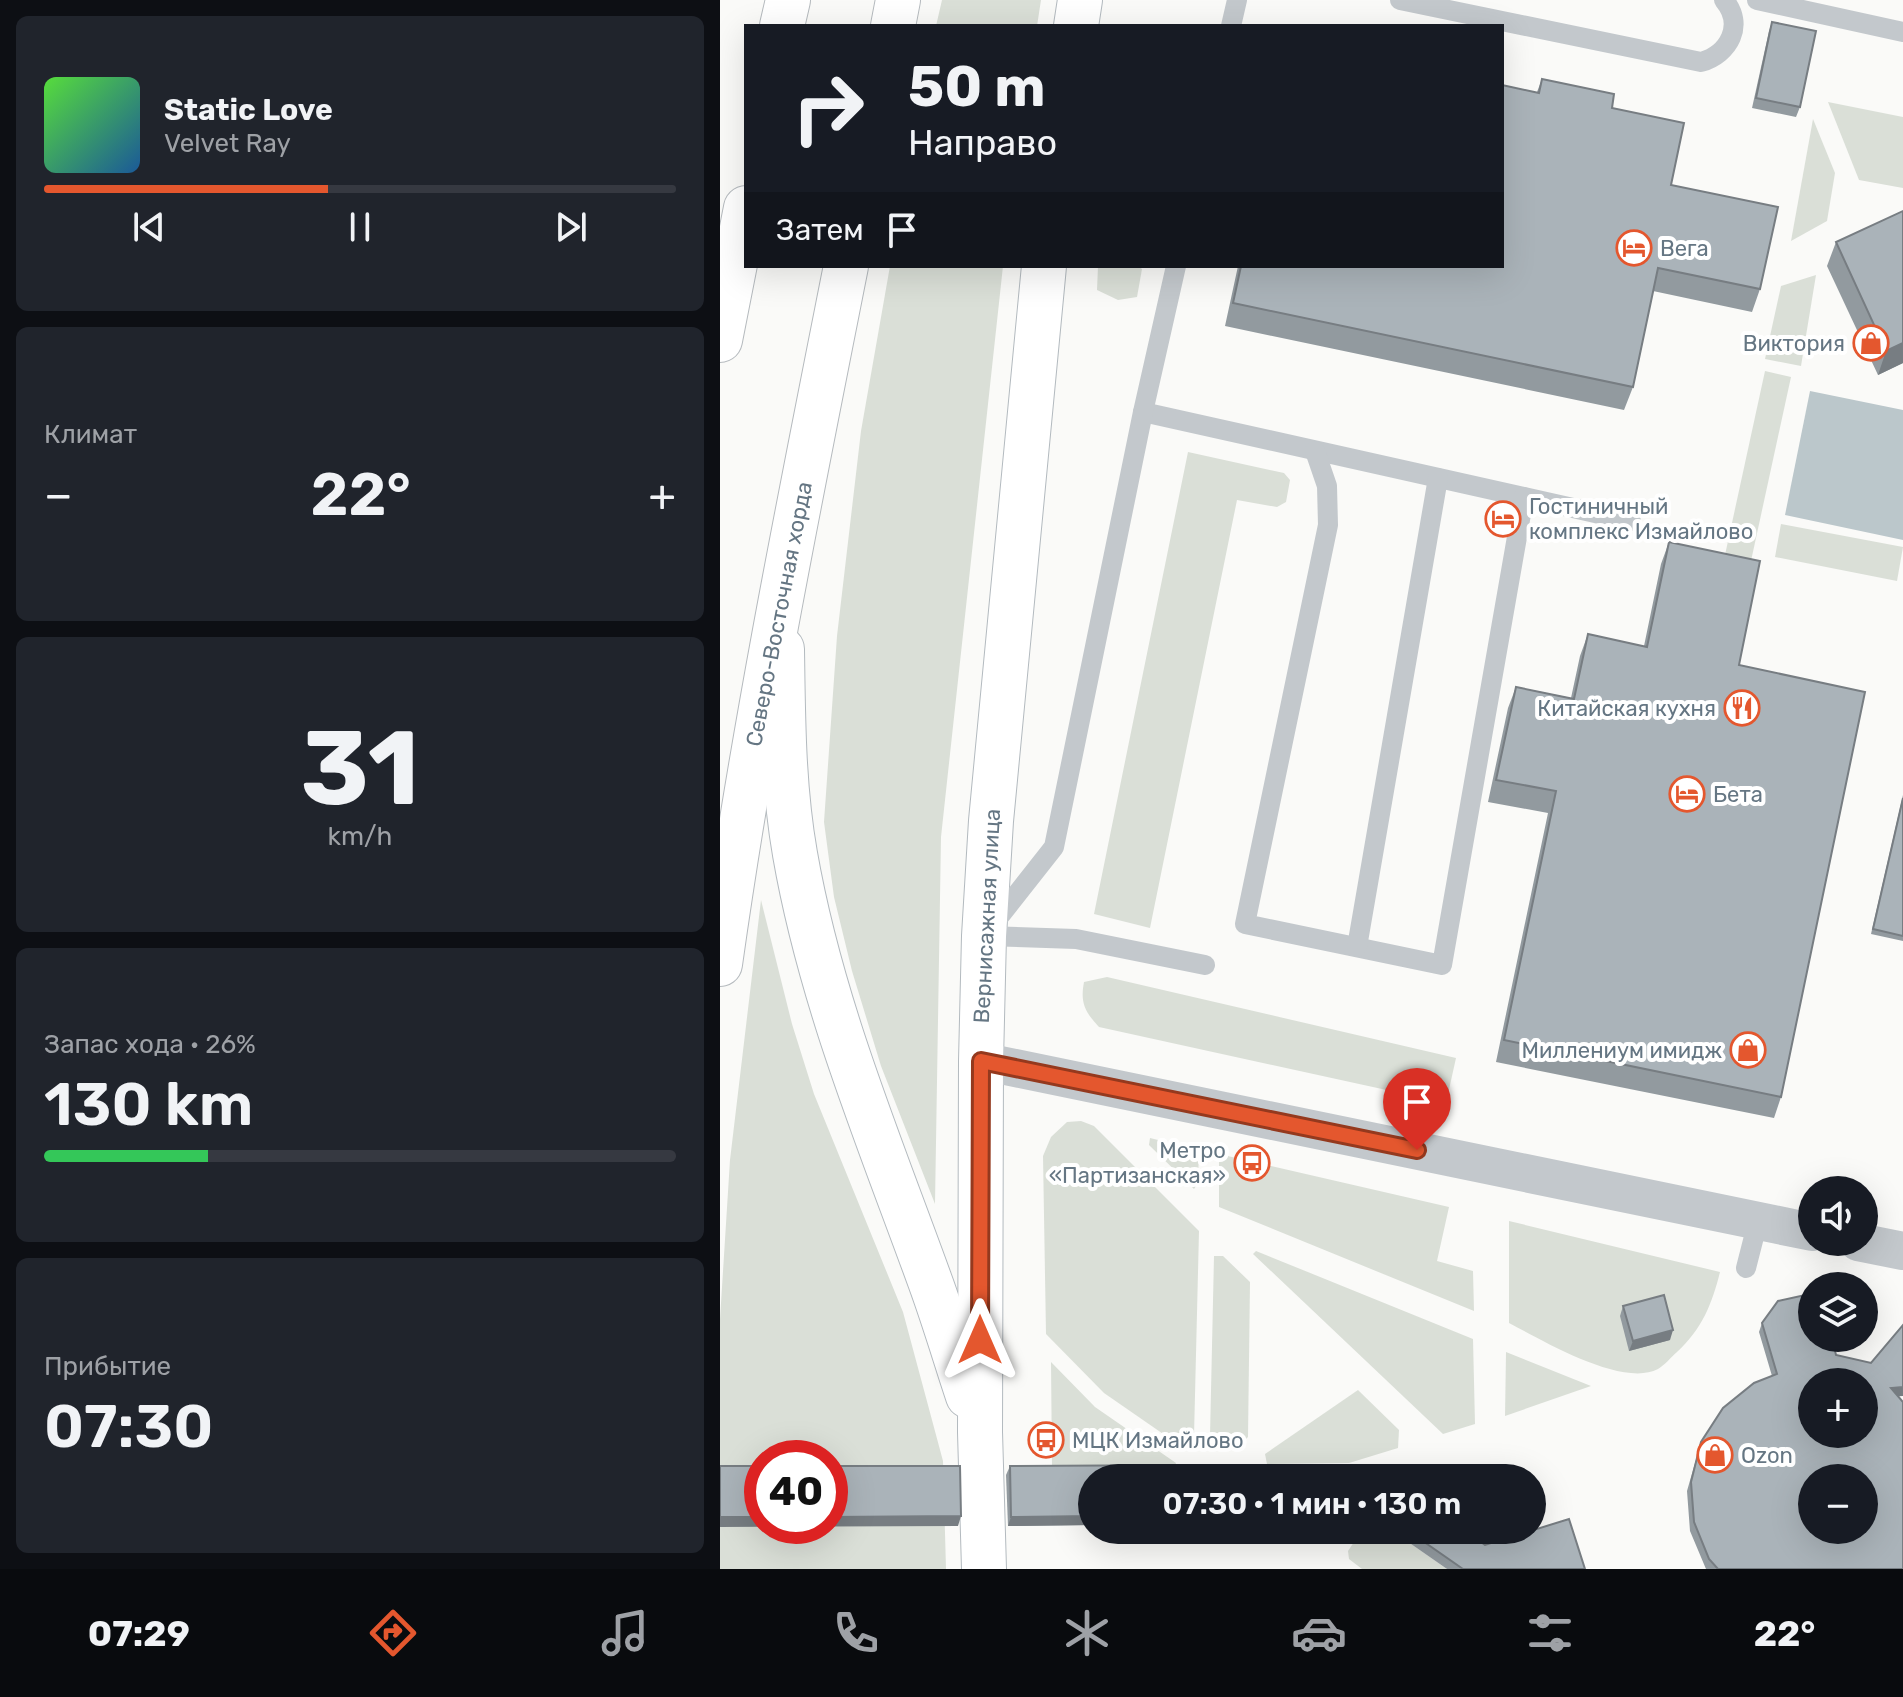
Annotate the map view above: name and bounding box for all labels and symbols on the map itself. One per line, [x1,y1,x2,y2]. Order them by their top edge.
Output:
hotel icon: Вега [1615,229,1653,267]
place label: Вега [1660,235,1709,262]
shop icon: Виктория [1852,324,1890,362]
place label: Виктория [1743,330,1845,357]
street label: Северо-Восточная хорда [740,479,818,749]
place label: Гостиничный комплекс Измайлово [1529,493,1753,545]
hotel icon: Гостиничный комплекс Измайлово [1484,500,1522,538]
restaurant icon: Китайская кухня [1723,689,1761,727]
place label: Китайская кухня [1537,695,1716,722]
hotel icon: Бета [1668,775,1706,813]
place label: Бета [1713,781,1763,808]
street label: Вернисажная улица [968,808,1006,1024]
shop icon: Миллениум имидж [1729,1031,1767,1069]
place label: Миллениум имидж [1521,1037,1722,1064]
pin [1383,1068,1451,1150]
place label: Метро «Партизанская» [1049,1137,1226,1189]
bus stop icon: Метро «Партизанская» [1233,1144,1271,1182]
position arrow [938,1298,1022,1382]
bus stop icon: МЦК Измайлово [1027,1421,1065,1459]
place label: МЦК Измайлово [1072,1427,1244,1454]
shop icon: Ozon [1696,1436,1734,1474]
speed limit sign: 40 [744,1440,848,1544]
place label: Ozon [1741,1442,1793,1469]

